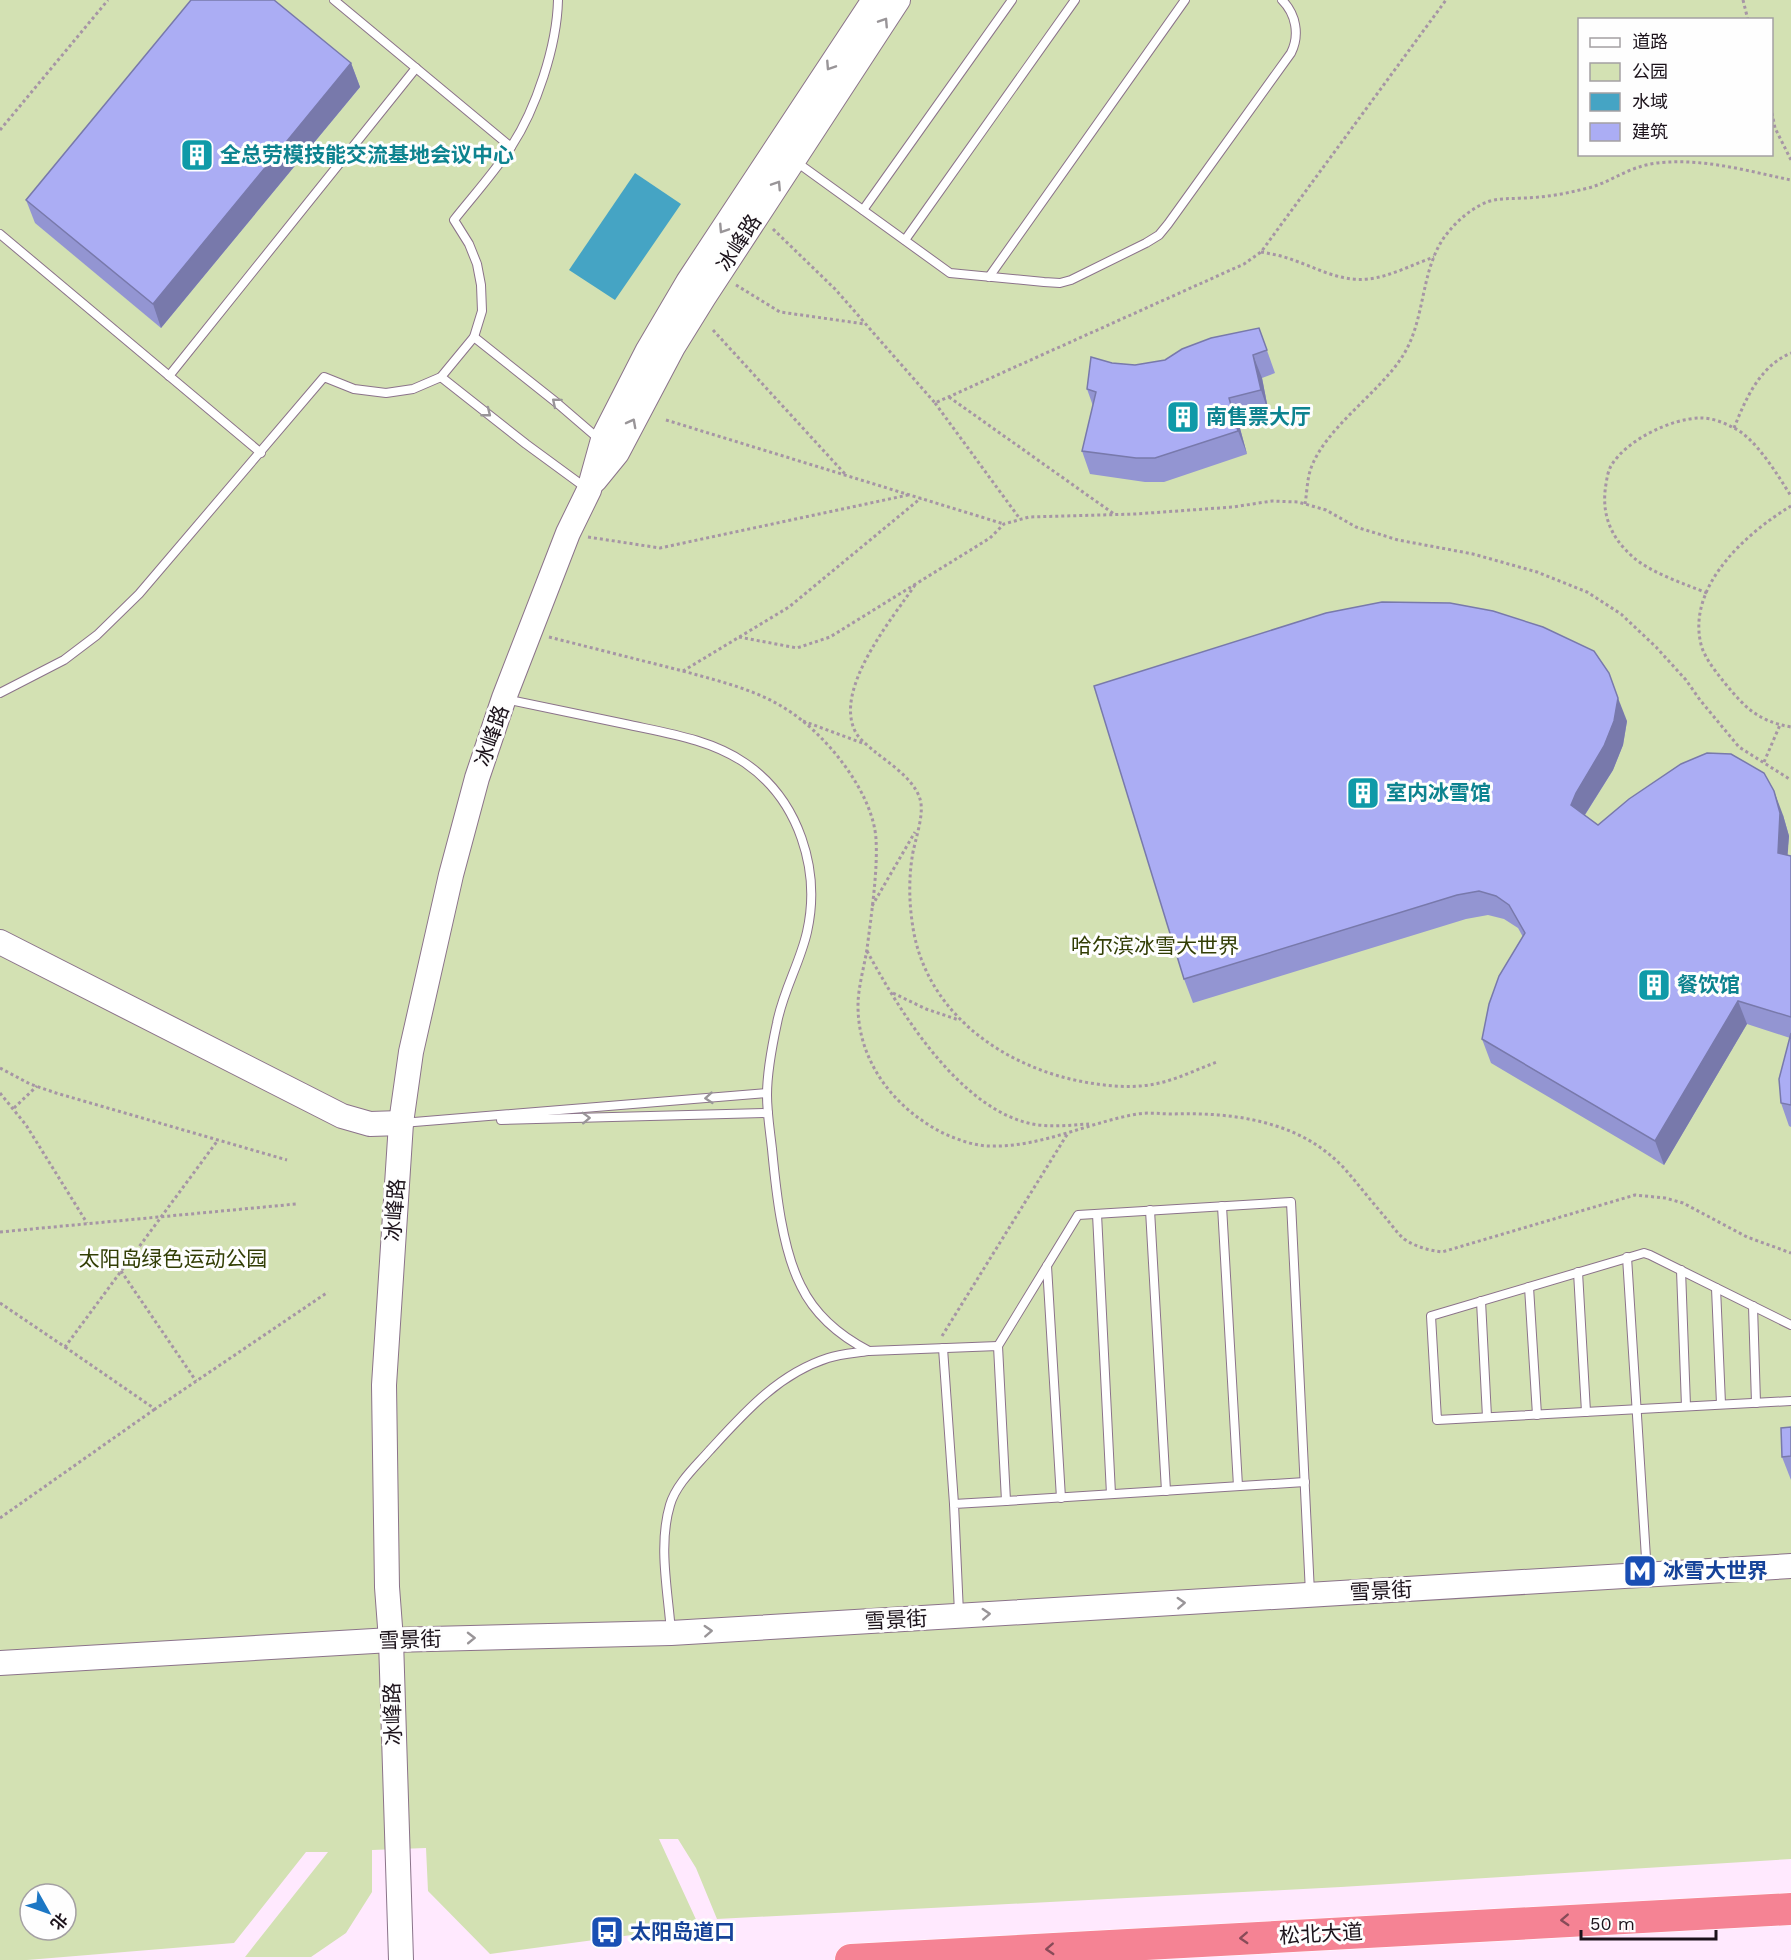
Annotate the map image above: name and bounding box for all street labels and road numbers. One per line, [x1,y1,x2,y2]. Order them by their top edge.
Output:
street label: 冰峰路 [711,210,766,276]
street label: 冰峰路 [469,702,514,770]
street label: 冰峰路 [380,1178,409,1242]
street label: 雪景街 [1349,1576,1413,1605]
street label: 雪景街 [864,1605,928,1634]
street label: 雪景街 [378,1626,442,1653]
street label: 冰峰路 [379,1682,406,1746]
street label: 松北大道 [1278,1919,1364,1948]

